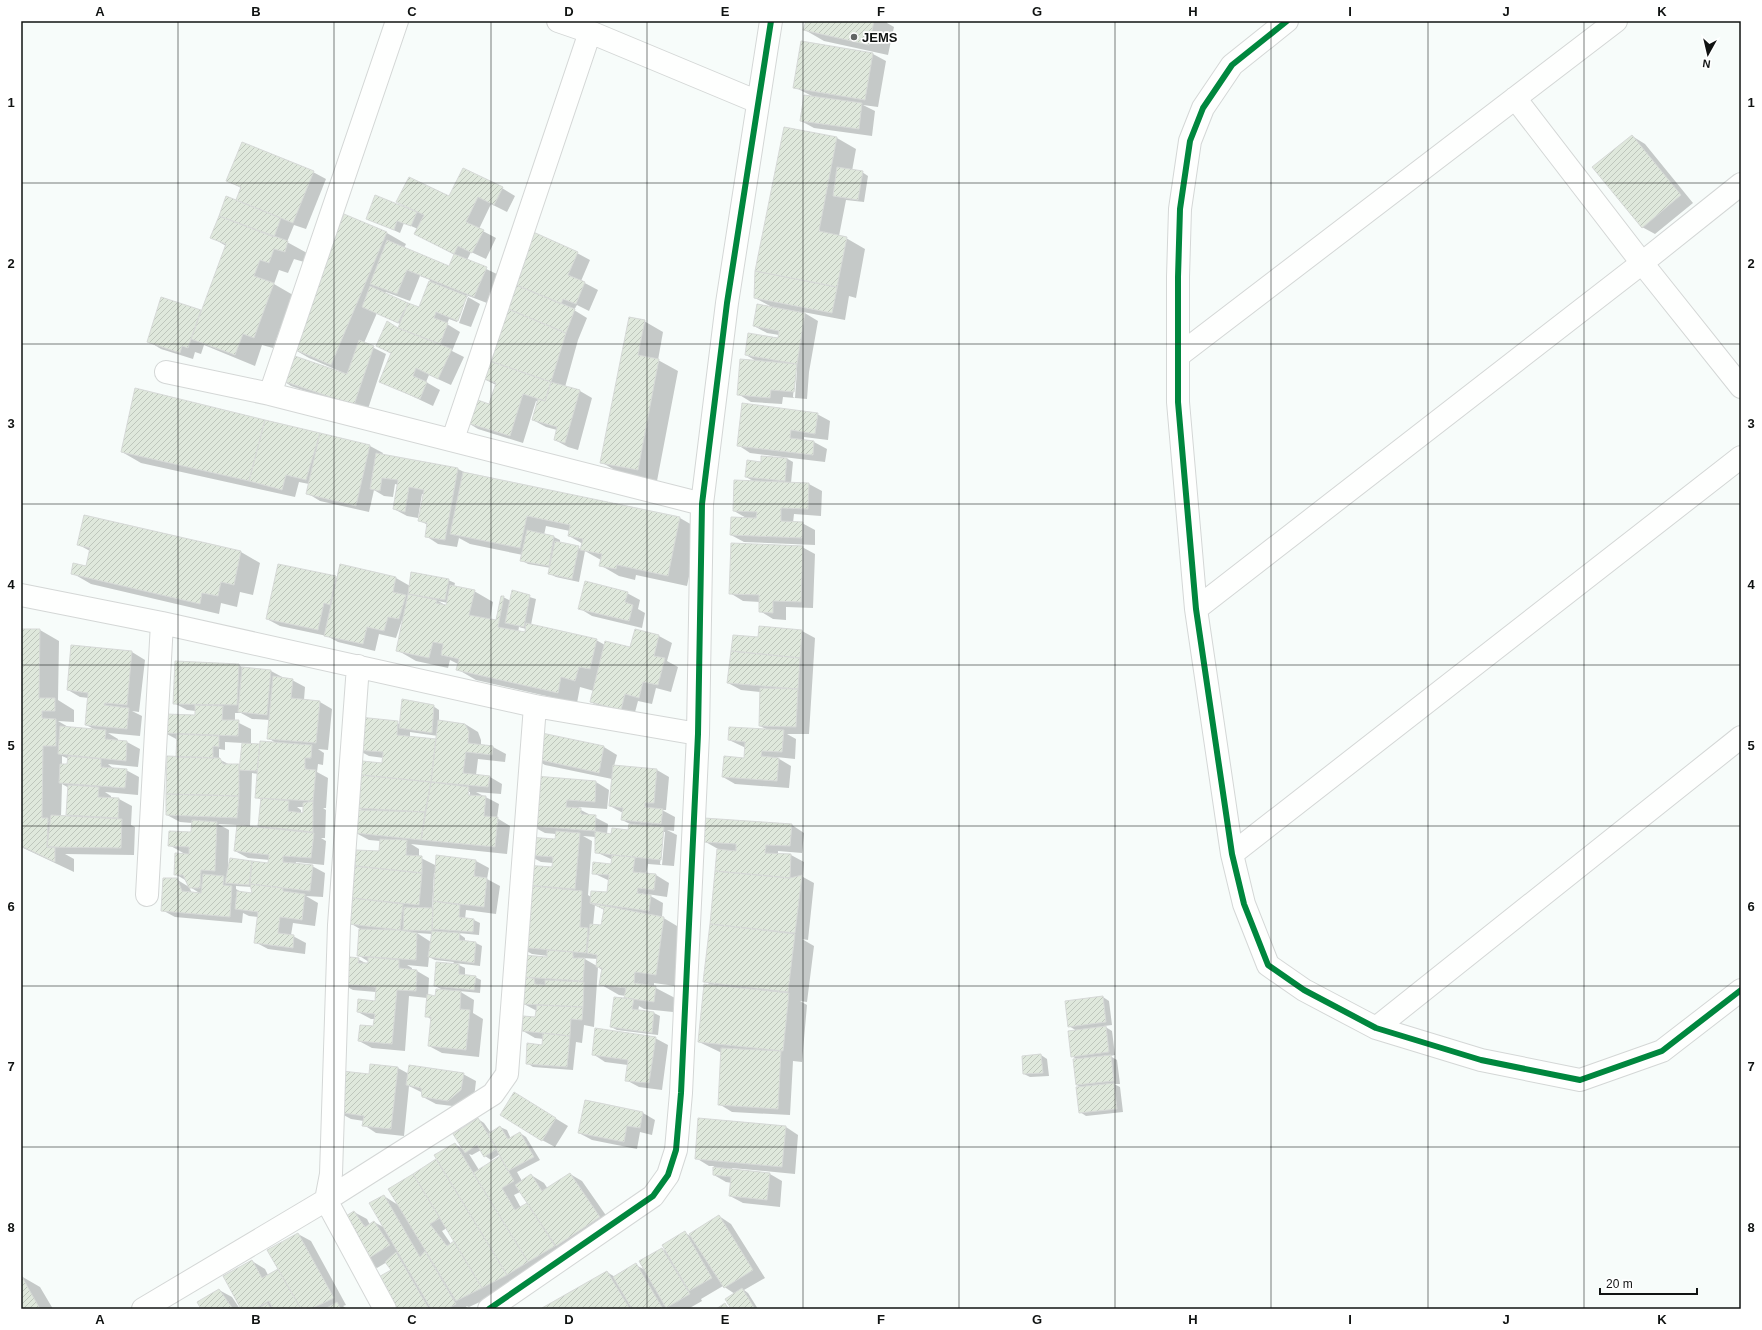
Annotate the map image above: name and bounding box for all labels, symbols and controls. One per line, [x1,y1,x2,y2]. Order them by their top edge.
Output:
text: A [95,4,105,19]
text: B [251,4,261,19]
text: C [407,4,417,19]
text: D [564,4,574,19]
text: E [721,4,730,19]
text: F [877,4,885,19]
text: G [1032,4,1042,19]
text: H [1188,4,1198,19]
text: I [1348,4,1352,19]
text: J [1502,4,1510,19]
text: K [1657,4,1667,19]
place label: JEMS [862,30,898,45]
marker: JEMS [849,32,859,42]
north arrow [1688,34,1728,74]
text: N [1702,57,1711,70]
text: 1 [7,95,15,110]
text: 1 [1747,95,1755,110]
text: 2 [7,256,15,271]
text: 2 [1747,256,1755,271]
text: 3 [7,416,15,431]
text: 3 [1747,416,1755,431]
text: 4 [7,577,15,592]
text: 4 [1747,577,1755,592]
text: 5 [7,738,15,753]
text: 5 [1747,738,1755,753]
text: 6 [7,899,15,914]
text: 6 [1747,899,1755,914]
text: 7 [7,1059,15,1074]
text: 7 [1747,1059,1755,1074]
text: 8 [7,1220,15,1235]
text: 8 [1747,1220,1755,1235]
scale bar [1600,1270,1697,1296]
text: 20 m [1606,1277,1633,1291]
text: A [95,1312,105,1327]
text: B [251,1312,261,1327]
text: C [407,1312,417,1327]
text: D [564,1312,574,1327]
text: E [721,1312,730,1327]
text: F [877,1312,885,1327]
text: G [1032,1312,1042,1327]
text: H [1188,1312,1198,1327]
text: I [1348,1312,1352,1327]
text: J [1502,1312,1510,1327]
text: K [1657,1312,1667,1327]

